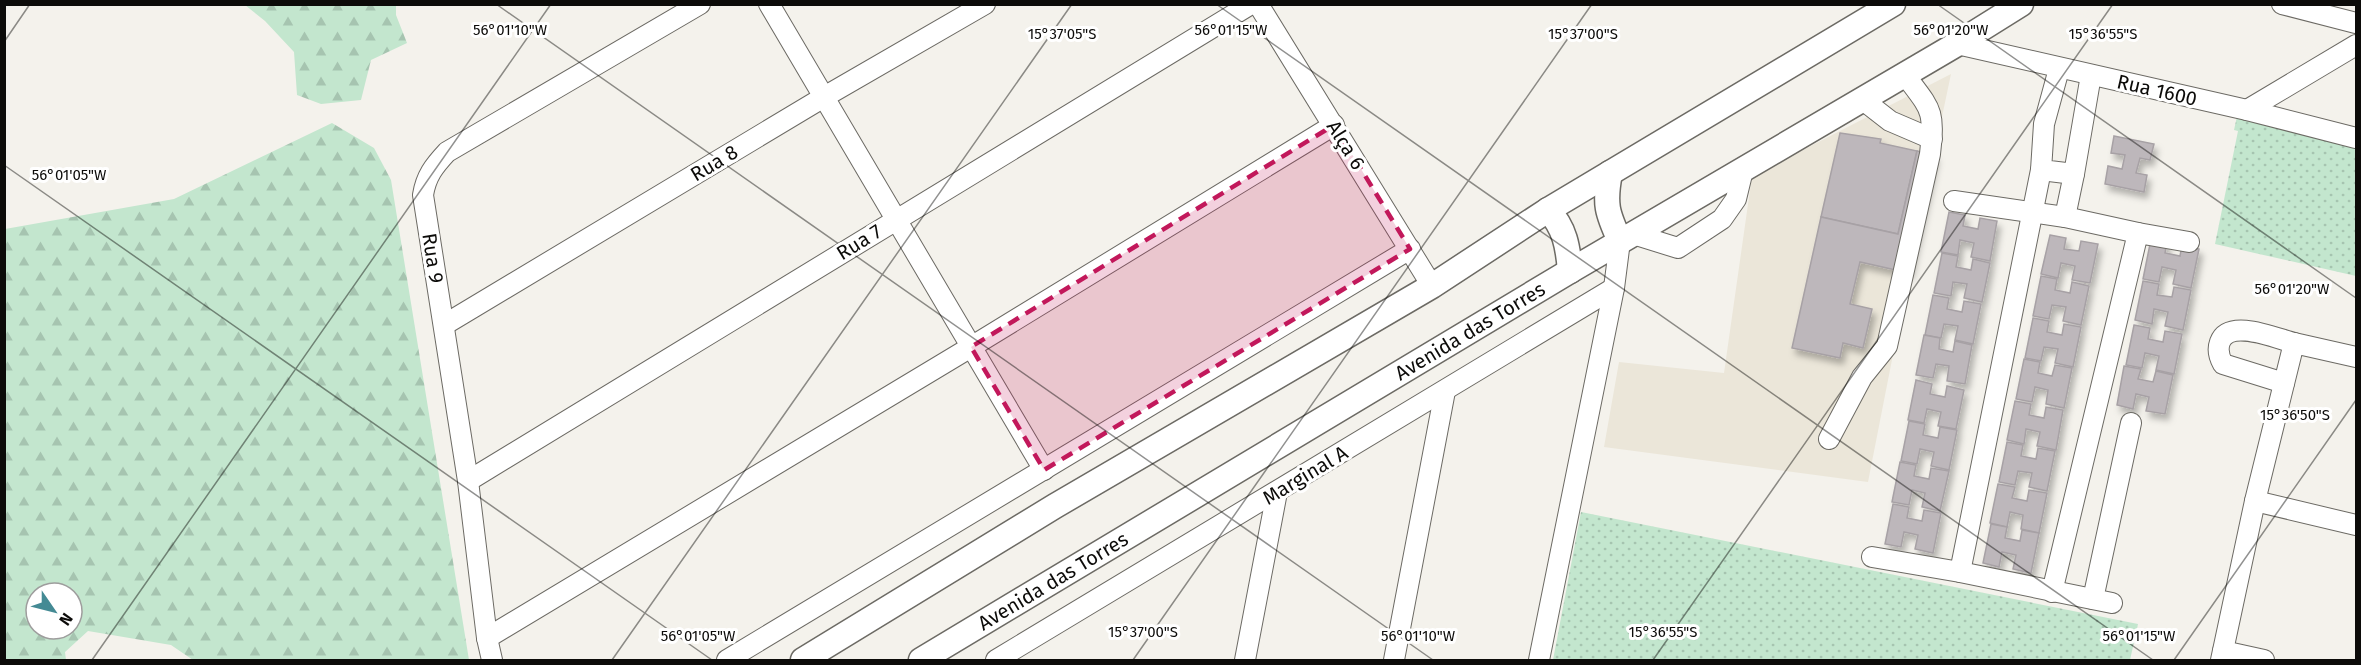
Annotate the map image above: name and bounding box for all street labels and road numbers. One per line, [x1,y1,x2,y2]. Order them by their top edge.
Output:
street label: Rua 1600 [2115,69,2199,111]
street label: Alça 6 [1321,116,1370,175]
street label: Rua 8 [686,140,742,186]
street label: Rua 7 [832,219,886,265]
street label: Rua 9 [417,231,449,285]
street label: Avenida das Torres [1391,277,1549,385]
street label: Marginal A [1258,440,1352,510]
street label: Avenida das Torres [974,527,1132,635]

